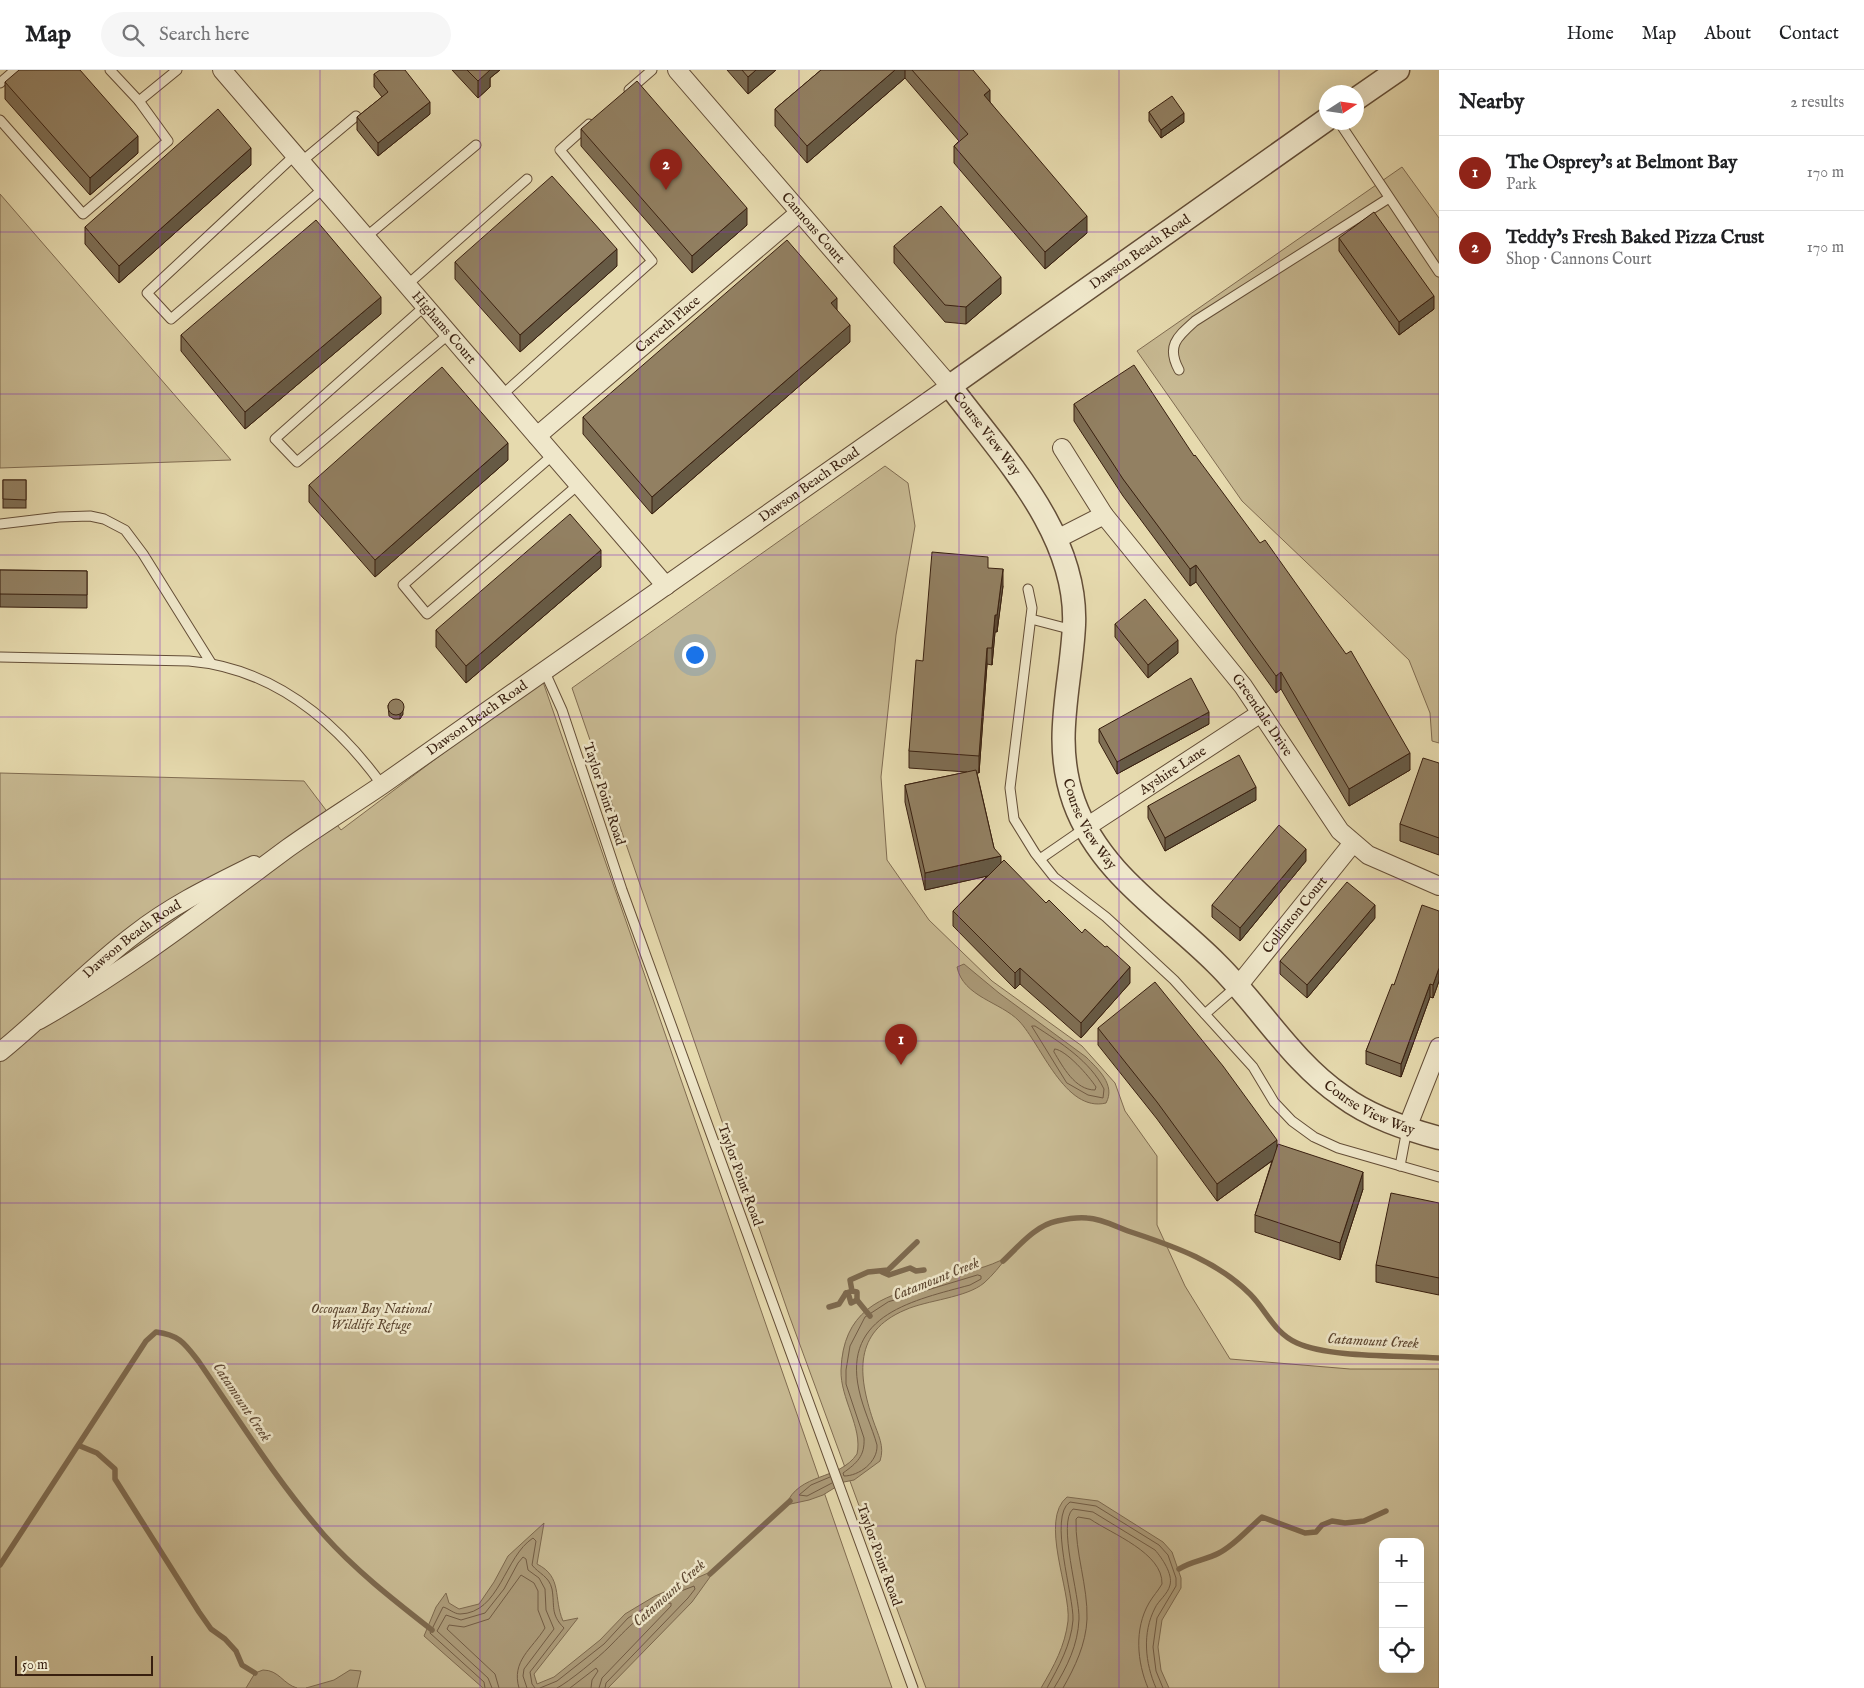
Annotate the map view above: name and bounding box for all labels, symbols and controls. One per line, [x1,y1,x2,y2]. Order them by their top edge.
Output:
search box [101,12,451,57]
text: Map [25,19,71,50]
icon: search [119,21,147,49]
text: Search here [159,23,250,47]
text: Home [1567,23,1614,46]
text: Map [1642,23,1676,46]
text: About [1704,23,1751,46]
text: Contact [1779,23,1839,46]
north arrow [1319,85,1364,130]
text: Nearby [1459,89,1524,116]
text: 2 results [1790,93,1844,113]
pin: 2 [650,149,682,190]
text: The Osprey's at Belmont Bay [1506,151,1737,175]
text: 1 [1472,163,1478,183]
text: 170 m [1807,163,1844,183]
text: Park [1506,175,1536,195]
street label: Cannons Court [777,189,849,267]
street label: Dawson Beach Road [1086,210,1194,294]
text: Teddy's Fresh Baked Pizza Crust [1506,226,1764,250]
text: 2 [1471,238,1479,258]
text: 170 m [1807,238,1844,258]
text: Shop · Cannons Court [1506,250,1652,270]
street label: Highams Court [407,288,480,368]
street label: Carveth Place [632,292,705,357]
street label: Course View Way [949,388,1025,479]
street label: Dawson Beach Road [755,443,864,527]
your location [682,642,708,668]
street label: Greendale Drive [1228,670,1297,760]
street label: Dawson Beach Road [423,676,531,760]
street label: Taylor Point Road [579,740,629,848]
street label: Ayshire Lane [1135,742,1210,800]
street label: Course View Way [1059,777,1121,874]
street label: Collinton Court [1259,873,1332,957]
street label: Dawson Beach Road [79,896,185,982]
pin: 1 [885,1024,917,1065]
street label: Course View Way [1320,1076,1417,1139]
street label: Taylor Point Road [713,1122,767,1229]
water label: Catamount Creek [890,1253,982,1305]
park label: Occoquan Bay National Wildlife Refuge [311,1300,433,1335]
water label: Catamount Creek [1327,1329,1419,1353]
water label: Catamount Creek [209,1359,275,1445]
street label: Taylor Point Road [852,1502,906,1609]
map controls [1379,1538,1424,1673]
button: + [1379,1538,1424,1583]
water label: Catamount Creek [629,1555,709,1631]
button: − [1379,1583,1424,1628]
button: locate [1379,1628,1424,1673]
scale bar [15,1653,152,1676]
text: 50 m [22,1656,48,1674]

